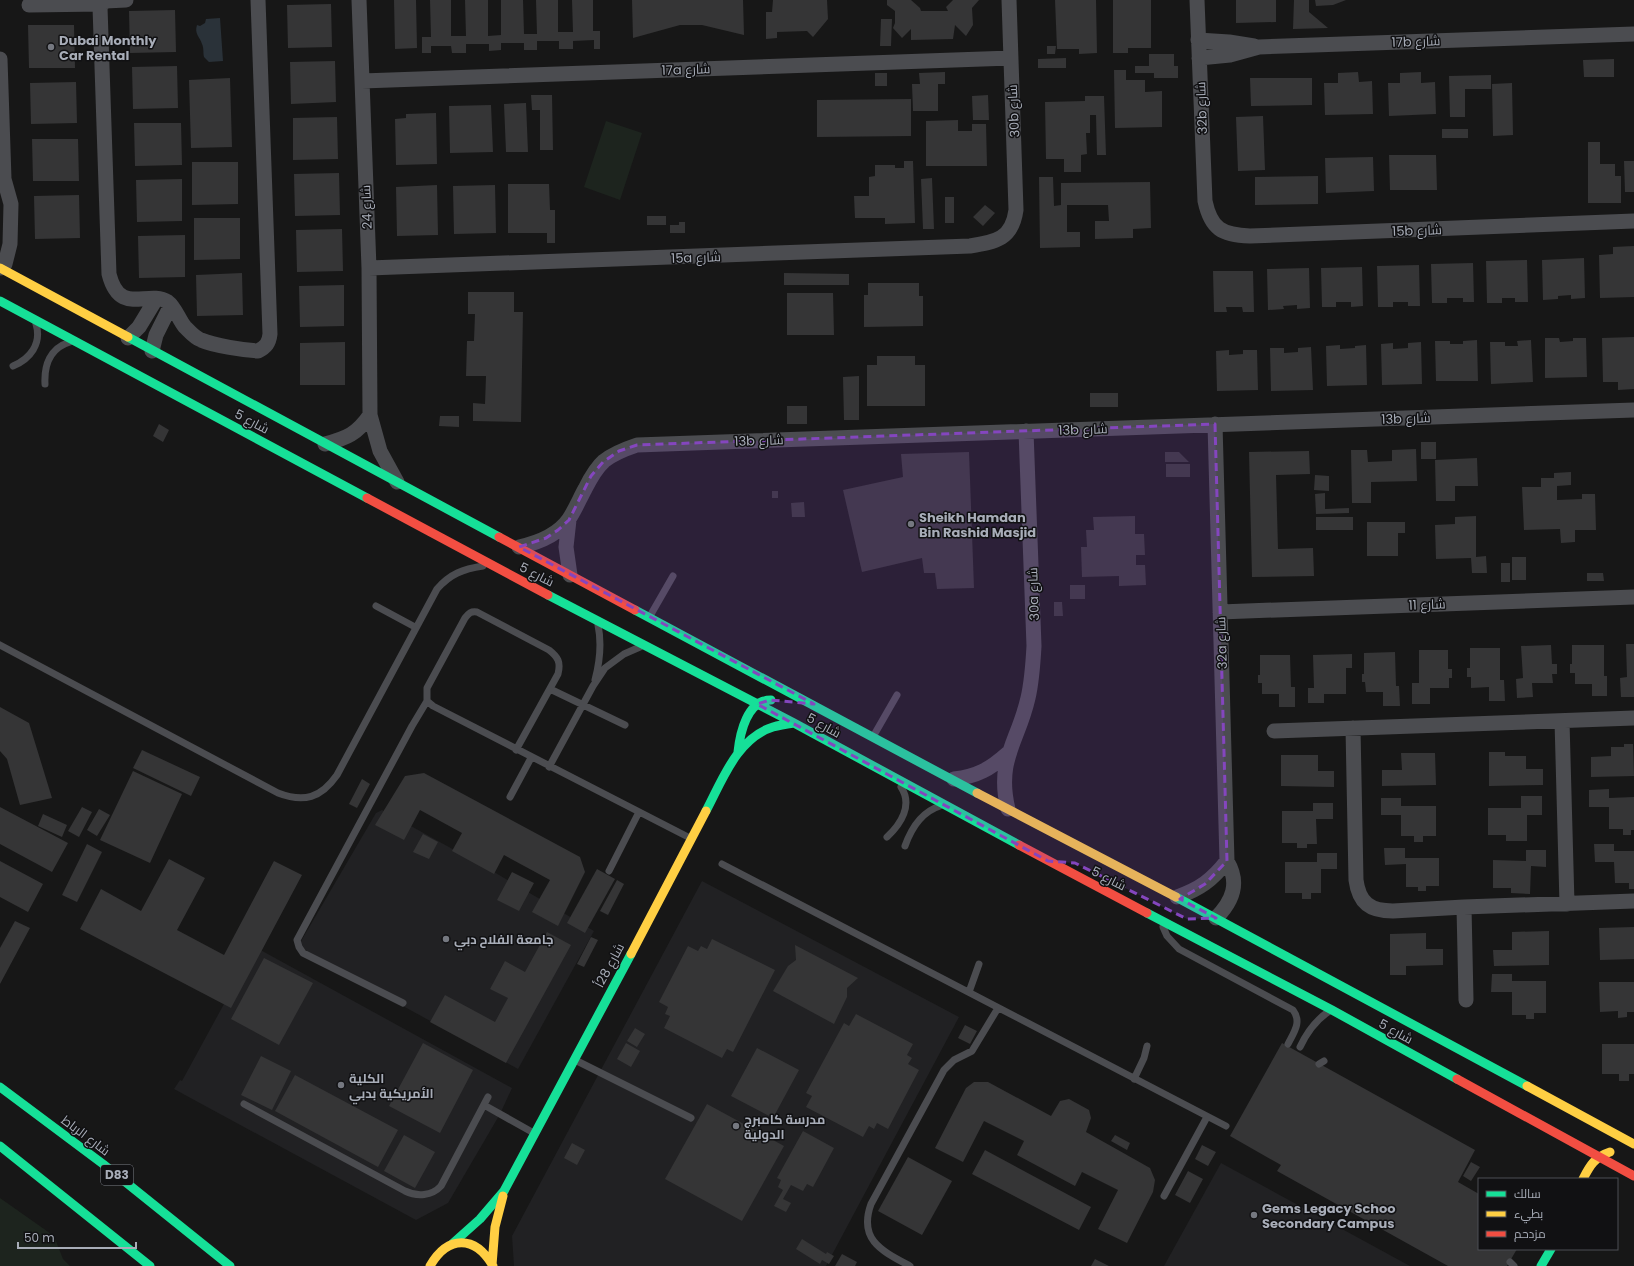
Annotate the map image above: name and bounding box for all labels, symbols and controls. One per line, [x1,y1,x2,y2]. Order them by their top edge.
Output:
place label: Dubai Monthly Car Rental [59,31,157,65]
street label: 17b شارع [1391,31,1441,52]
marker: Dubai Monthly Car Rental [46,42,56,52]
street label: 17a شارع [661,59,711,80]
street label: 32b شارع [1191,81,1212,135]
street label: 30b شارع [1003,84,1024,138]
street label: شارع 24 [356,185,377,229]
street label: 15b شارع [1392,220,1442,241]
street label: 15a شارع [671,247,721,268]
street label: شارع 5 [231,404,272,438]
street label: 13b شارع [1381,408,1431,429]
street label: 13b شارع [1058,419,1108,440]
street label: 13b شارع [734,430,784,451]
place label: Sheikh Hamdan Bin Rashid Masjid [919,508,1036,542]
marker: Sheikh Hamdan Bin Rashid Masjid [906,519,916,529]
street label: شارع 5 [516,558,557,591]
street label: 30a شارع [1023,567,1044,621]
street label: شارع 11 [1408,594,1446,615]
street label: 32a شارع [1211,616,1232,670]
street label: شارع 5 [803,708,844,743]
street label: شارع 5 [1088,862,1129,895]
place label: جامعة الفلاح دبي [454,930,554,951]
marker: جامعة الفلاح دبي [441,934,451,944]
street label: شارع 28أ [590,940,629,991]
street label: شارع 5 [1375,1014,1416,1049]
place label: الكلية الأمريكية بدبي [349,1069,434,1105]
marker: الكلية الأمريكية بدبي [336,1080,346,1090]
place label: مدرسة كامبرج الدولية [744,1110,825,1144]
street label: شارع الرباط [57,1111,114,1160]
marker: مدرسة كامبرج الدولية [731,1121,741,1131]
road number: D83 [101,1165,133,1185]
legend [1478,1178,1618,1250]
text: سالك [1514,1185,1541,1202]
place label: Gems Legacy Schoo Secondary Campus [1262,1199,1396,1233]
text: بطيء [1514,1205,1543,1224]
marker: Gems Legacy Schoo Secondary Campus [1249,1210,1259,1220]
scale bar [18,1224,136,1250]
text: مزدحم [1514,1225,1546,1242]
text: 50 m [24,1229,55,1246]

